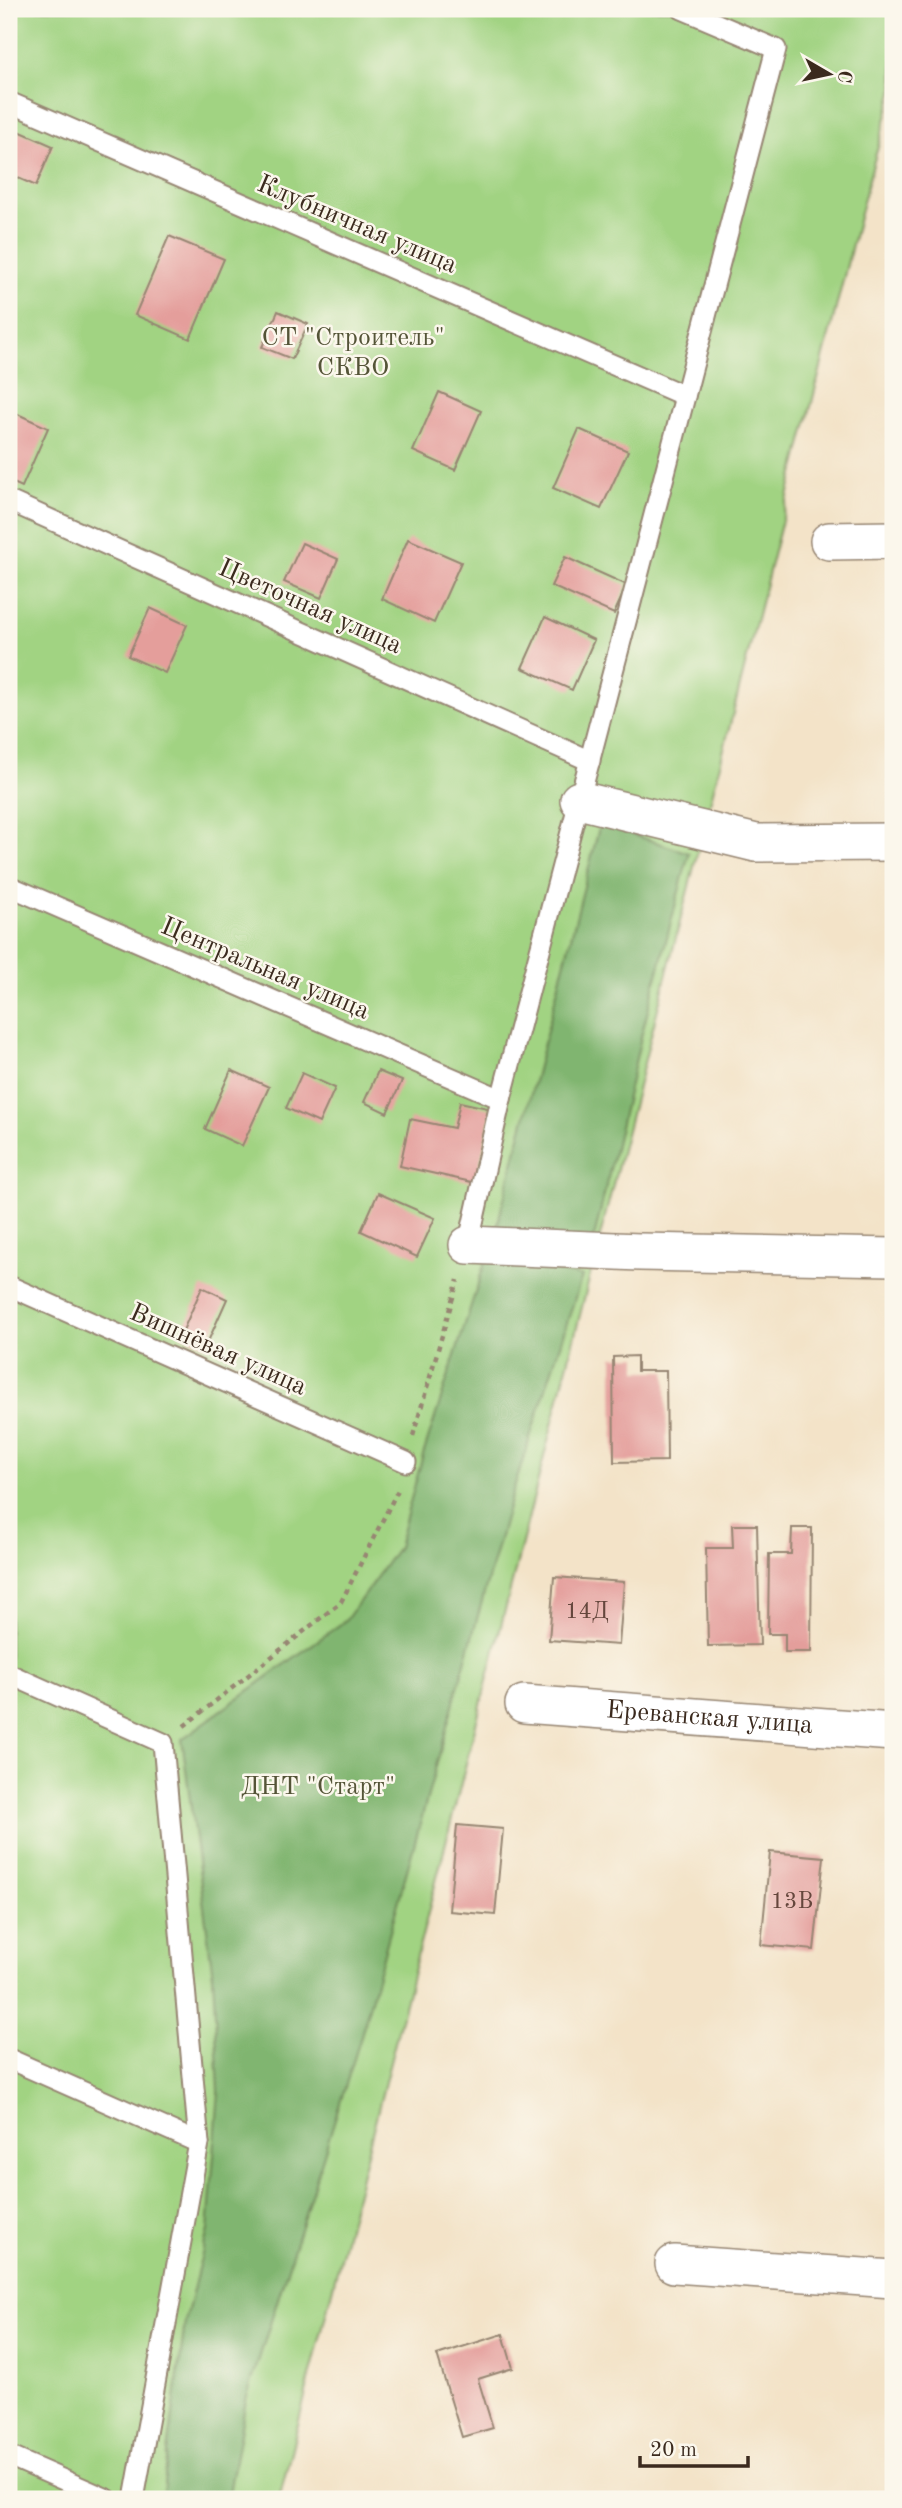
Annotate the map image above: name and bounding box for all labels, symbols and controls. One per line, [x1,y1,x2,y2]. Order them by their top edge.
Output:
north arrow [794,38,864,108]
text: С [833,69,854,84]
street label: Клубничная улица [253,171,461,279]
park label: СТ "Строитель" СКВО [261,325,445,381]
street label: Цветочная улица [214,555,406,659]
street label: Центральная улица [157,913,373,1025]
street label: Вишнёвая улица [126,1299,310,1401]
house number: 14Д [565,1600,609,1623]
street label: Ереванская улица [605,1697,814,1739]
park label: ДНТ "Старт" [241,1774,395,1800]
house number: 13В [771,1890,813,1913]
scale bar [640,2424,748,2468]
text: 20 m [650,2440,697,2461]

